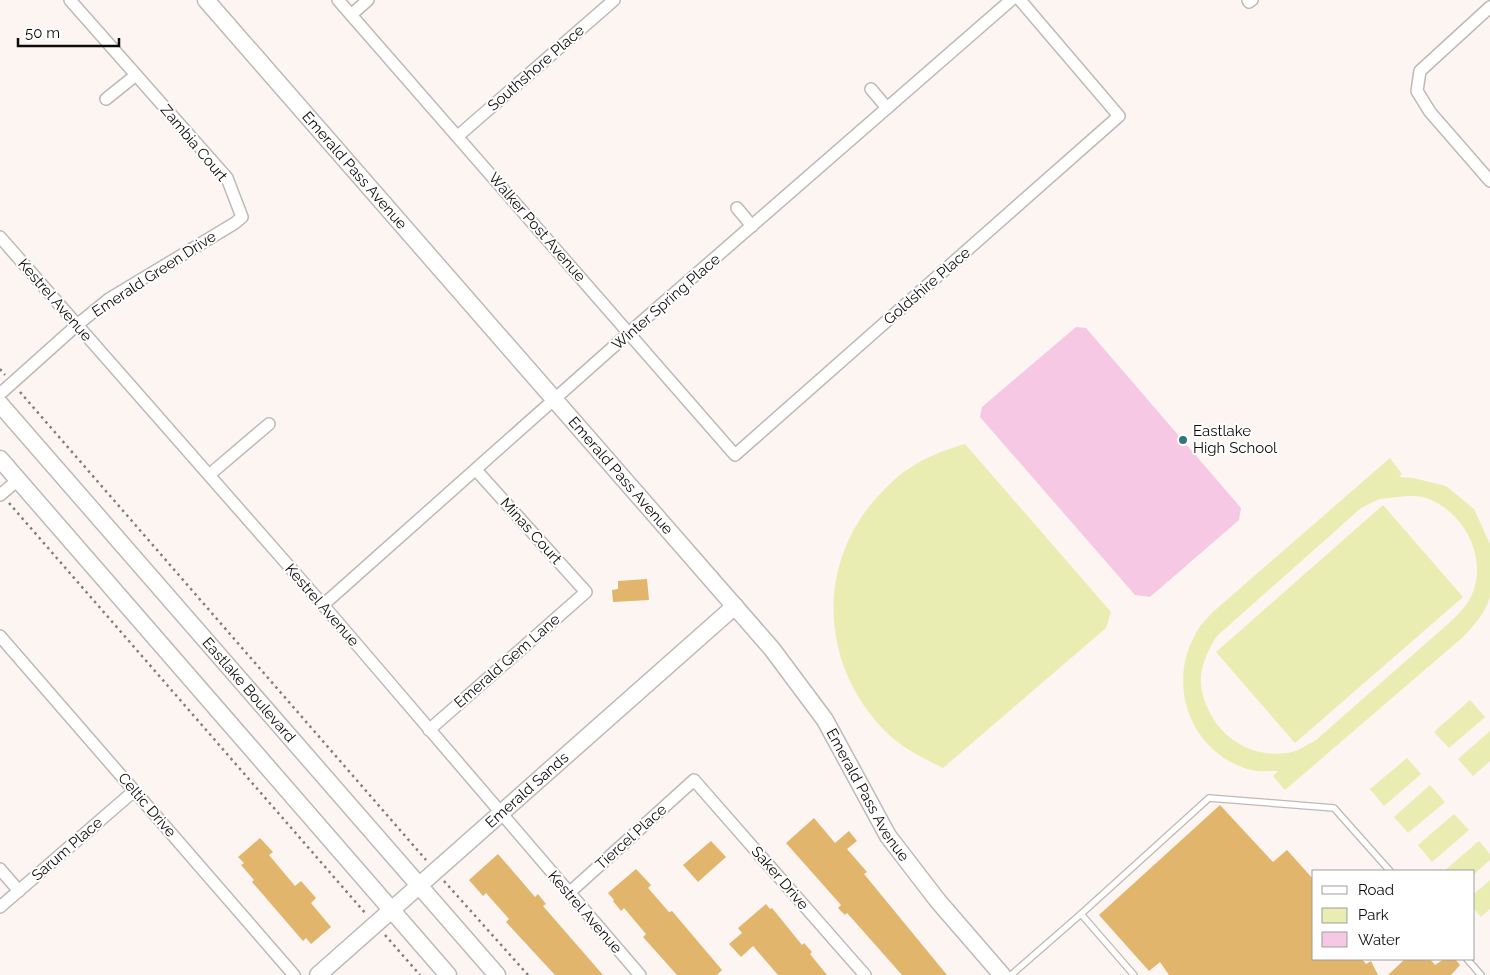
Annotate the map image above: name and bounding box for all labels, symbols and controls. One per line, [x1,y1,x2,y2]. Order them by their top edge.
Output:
scale bar [18,15,119,47]
street label: Southshore Place [484,21,588,115]
text: 50 m [25,24,60,42]
street label: Zambia Court [157,101,231,185]
street label: Emerald Pass Avenue [298,108,411,233]
street label: Walker Post Avenue [485,169,589,285]
street label: Emerald Green Drive [89,227,219,321]
street label: Goldshire Place [880,243,974,328]
street label: Winter Spring Place [608,250,724,354]
street label: Kestrel Avenue [14,255,96,345]
street label: Emerald Pass Avenue [565,413,677,538]
place label: Eastlake High School [1193,422,1278,457]
marker: Eastlake High School [1177,434,1189,446]
street label: Minas Court [497,494,565,568]
street label: Kestrel Avenue [281,560,363,650]
street label: Emerald Gem Lane [451,610,564,712]
street label: Eastlake Boulevard [198,634,299,746]
street label: Emerald Pass Avenue [822,725,913,865]
street label: Emerald Sands [482,749,572,832]
street label: Celtic Drive [114,769,180,841]
street label: Tiercel Place [592,800,670,874]
street label: Sarum Place [28,813,106,885]
street label: Saker Drive [748,843,813,914]
street label: Kestrel Avenue [544,867,626,957]
legend [1312,870,1475,960]
text: Road [1358,881,1394,899]
text: Park [1358,906,1389,924]
text: Water [1358,931,1401,949]

